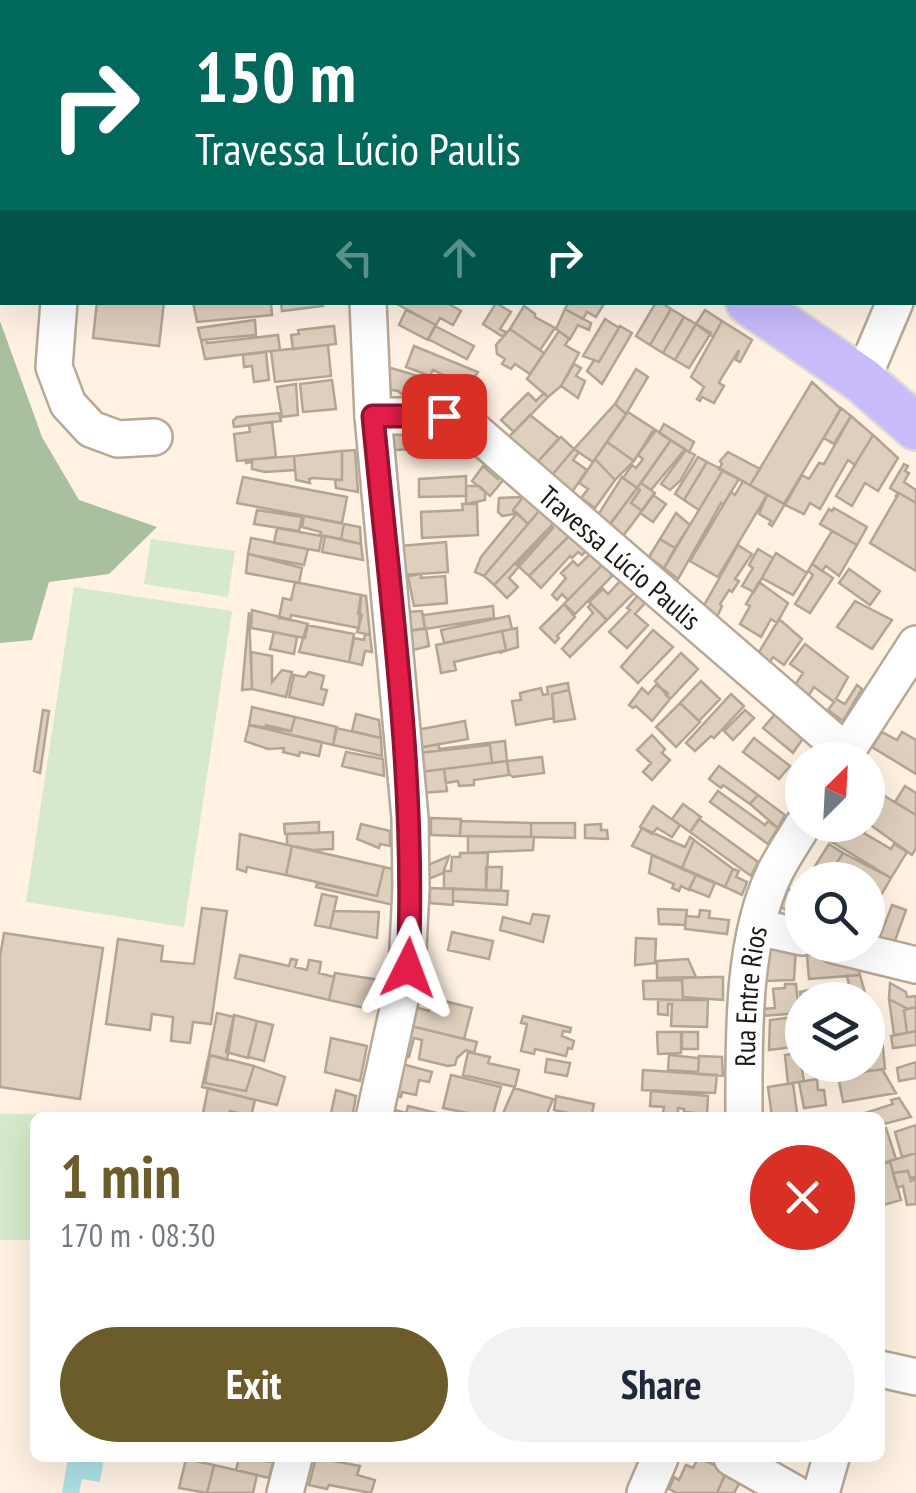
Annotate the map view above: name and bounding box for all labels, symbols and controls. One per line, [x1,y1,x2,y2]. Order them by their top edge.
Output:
text: 150 m [195,31,356,121]
icon: right [30,40,160,170]
text: Travessa Lúcio Paulis [195,119,521,177]
icon: left [327,230,382,285]
icon: ahead [432,230,487,285]
icon: right [537,230,592,285]
pin [402,374,487,459]
icon: arrive [417,389,472,444]
street label: Travessa Lúcio Paulis [532,477,709,637]
north arrow [785,742,885,842]
map controls [785,742,885,1082]
button: search [785,862,885,962]
position arrow [356,916,460,1020]
street label: Rua Entre Rios [725,922,775,1067]
button: layers [785,982,885,1082]
text: 1 min [60,1137,181,1215]
button: close [750,1145,855,1250]
text: 170 m · 08:30 [60,1214,215,1256]
button: Exit [60,1327,448,1442]
button: Share [468,1327,855,1442]

